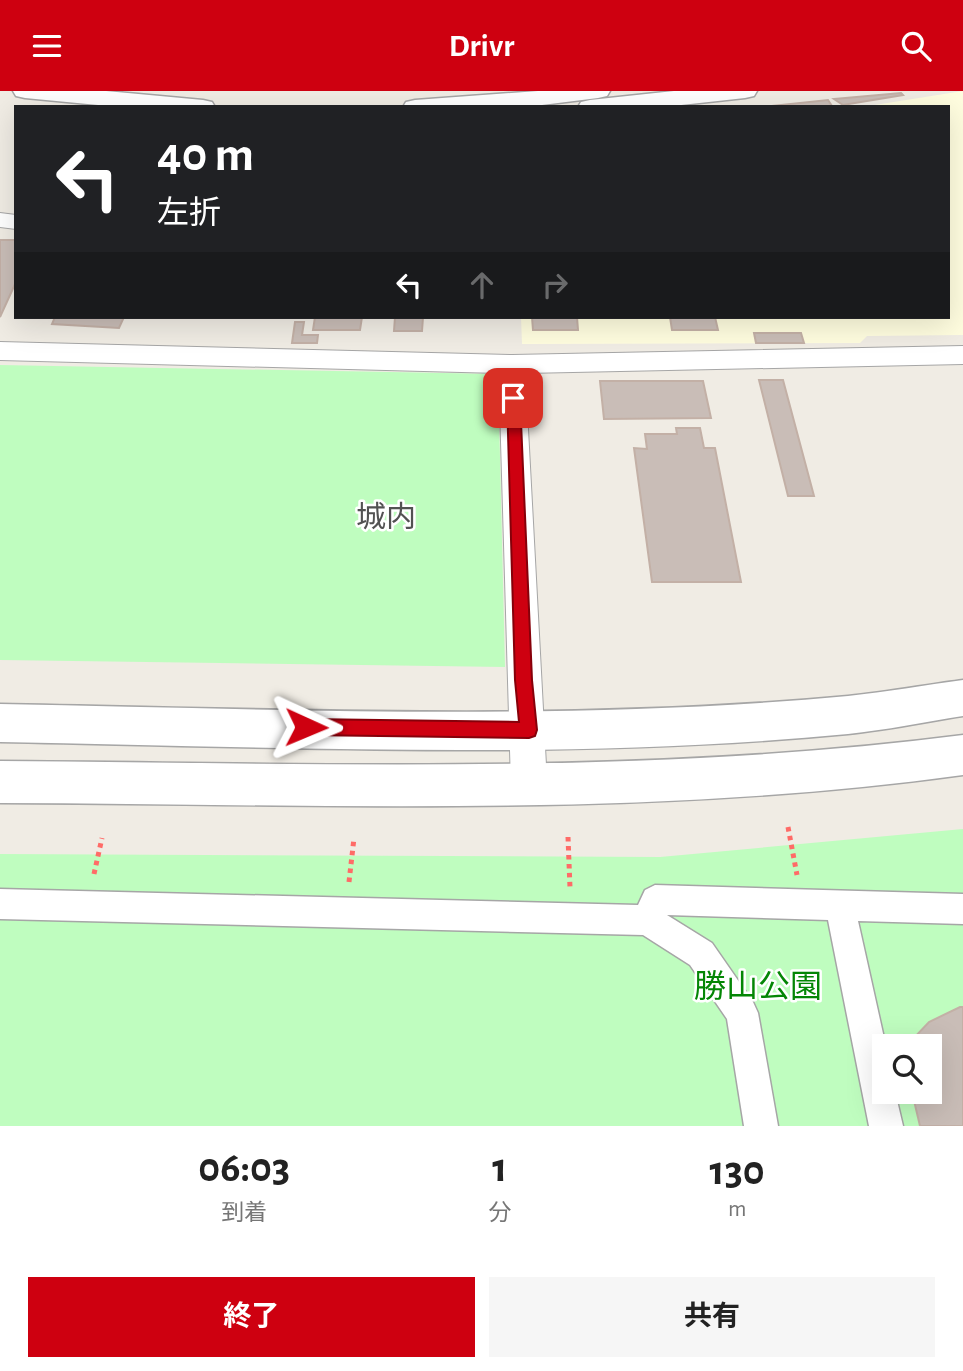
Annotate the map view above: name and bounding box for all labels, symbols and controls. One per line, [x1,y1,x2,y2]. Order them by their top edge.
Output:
icon: menu [28,27,66,65]
icon: search [897,27,935,65]
text: Drivr [449,30,514,62]
text: 40 m [157,131,254,180]
icon: left [42,133,133,224]
text: 左折 [157,197,221,229]
icon: left [390,266,428,304]
icon: ahead [463,266,501,304]
icon: right [536,266,574,304]
pin [483,368,543,428]
icon: arrive [494,379,532,417]
district label: 城内 [356,501,416,533]
position arrow [269,690,343,764]
park label: 勝山公園 [694,969,822,1003]
map controls [872,1034,942,1104]
button: search [872,1034,942,1104]
text: 06:03 [198,1147,290,1189]
text: 1 [492,1147,507,1189]
text: 130 [710,1150,765,1192]
text: m [728,1198,746,1221]
text: 到着 [221,1202,267,1225]
text: 分 [488,1202,511,1225]
button: 終了 [28,1277,475,1357]
button: 共有 [489,1277,935,1357]

